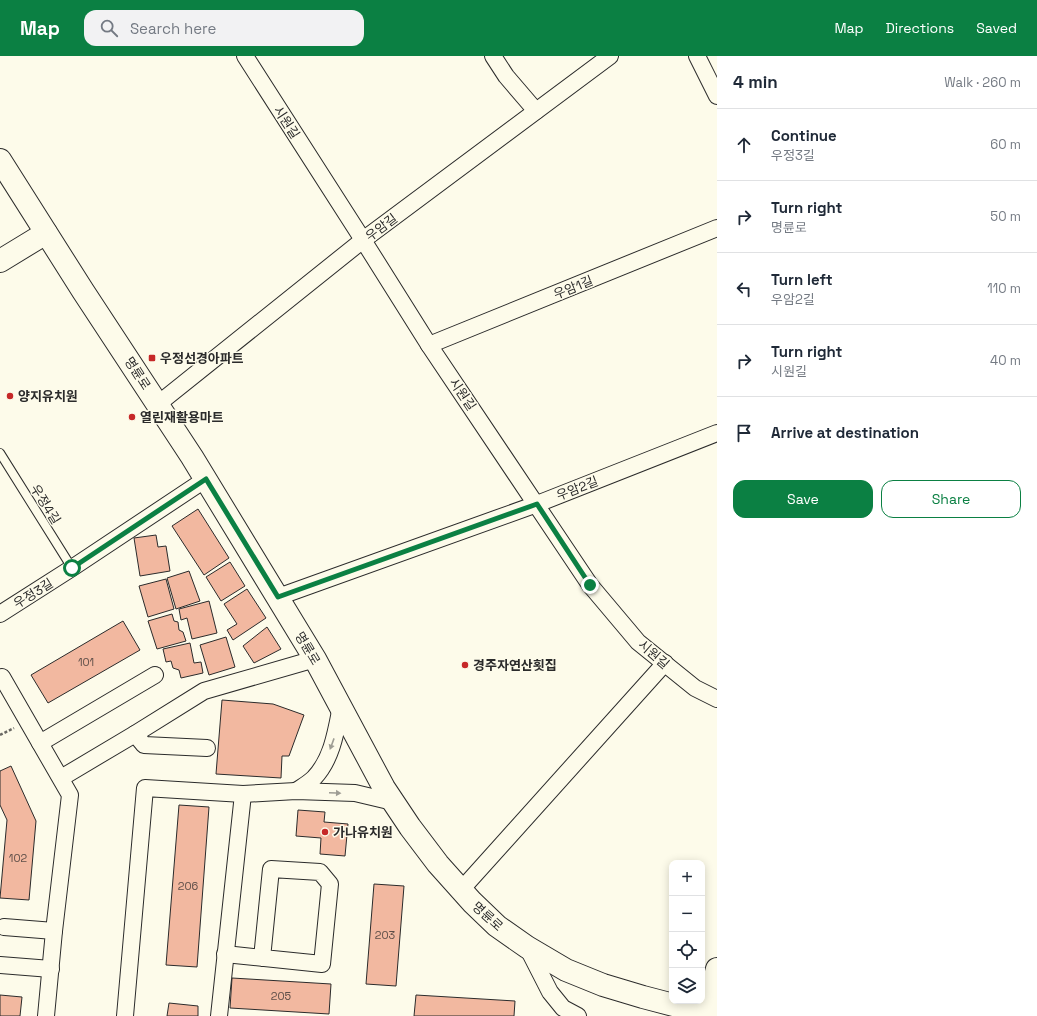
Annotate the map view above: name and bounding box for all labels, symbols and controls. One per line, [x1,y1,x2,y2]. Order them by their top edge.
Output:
search box [84,10,364,46]
text: Map [20,16,60,41]
icon: search [98,17,120,39]
text: Search here [130,19,216,38]
text: Map [834,19,864,37]
text: Directions [886,19,954,37]
text: Saved [976,19,1017,37]
text: 4 min [733,71,778,93]
text: Walk · 260 m [944,74,1021,91]
street label: 시원길 [270,103,303,142]
text: Continue [771,126,837,145]
icon: ahead [733,134,755,156]
text: 60 m [990,136,1021,153]
text: 우정3길 [771,147,815,164]
text: Turn right [771,198,842,217]
icon: right [733,206,755,228]
text: 50 m [990,208,1021,225]
street label: 우암길 [362,210,401,245]
text: 명륜로 [771,219,807,236]
text: Turn left [771,270,833,289]
street label: 우암1길 [551,272,596,303]
icon: left [733,278,755,300]
text: 110 m [987,280,1021,297]
text: 우암2길 [771,291,815,308]
text: Turn right [771,342,842,361]
place label: 우정선경아파트 [160,350,244,367]
icon: right [733,350,755,372]
text: 40 m [990,352,1021,369]
marker: 우정선경아파트 [147,353,157,363]
street label: 명륜로 [121,354,154,393]
text: 시원길 [771,363,807,380]
street label: 시원길 [446,375,480,414]
place label: 양지유치원 [18,388,78,405]
marker: 양지유치원 [5,391,15,401]
place label: 열린재활용마트 [140,409,224,426]
marker: 열린재활용마트 [127,412,137,422]
icon: arrive [733,422,755,444]
text: Arrive at destination [771,423,919,442]
street label: 우암2길 [554,473,601,504]
button: Save [733,480,873,518]
button: Share [881,480,1021,518]
street label: 우정4길 [27,481,64,527]
route start [63,559,81,577]
street label: 우정3길 [10,575,56,612]
route end [581,576,599,594]
street label: 명륜로 [291,628,324,668]
street label: 시원길 [635,636,673,673]
house number: 101 [78,655,94,669]
place label: 경주자연산횟집 [473,657,557,674]
marker: 경주자연산횟집 [460,660,470,670]
one-way arrow [329,739,335,751]
one-way arrow [329,789,341,796]
place label: 가나유치원 [333,824,393,841]
marker: 가나유치원 [320,827,330,837]
house number: 102 [9,851,28,865]
map controls [669,860,705,1004]
button: + [669,860,705,896]
house number: 206 [178,879,198,893]
button: − [669,896,705,932]
street label: 명륜로 [469,898,507,935]
house number: 203 [375,928,396,942]
button: locate [669,932,705,968]
button: layers [669,968,705,1004]
house number: 205 [271,989,292,1003]

